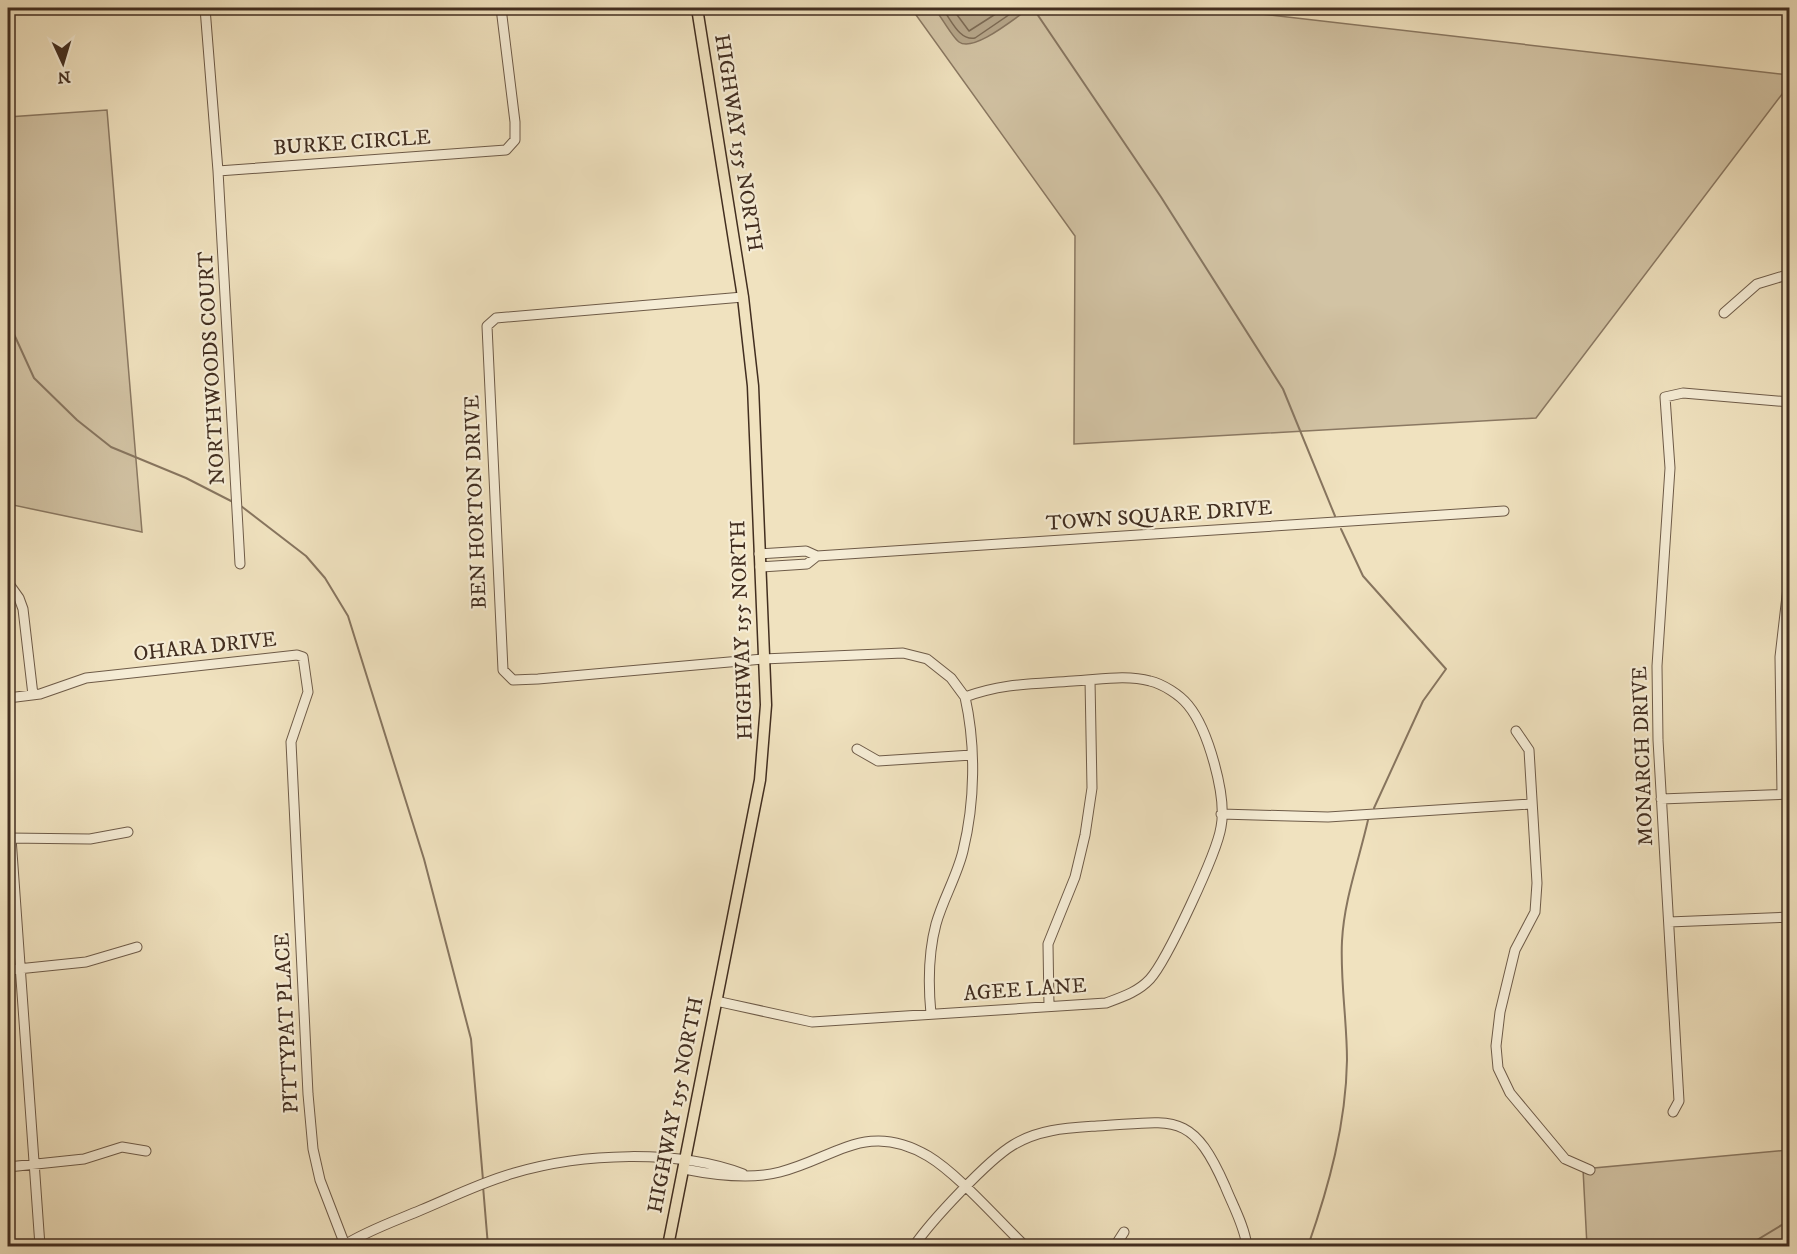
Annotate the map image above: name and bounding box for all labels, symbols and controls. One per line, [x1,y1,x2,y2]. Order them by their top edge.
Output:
street label: HIGHWAY 155 NORTH [708,32,768,254]
north arrow [33,33,93,93]
text: N [57,67,71,87]
street label: BURKE CIRCLE [272,125,432,161]
street label: NORTHWOODS COURT [193,251,231,485]
street label: BEN HORTON DRIVE [459,394,493,610]
street label: TOWN SQUARE DRIVE [1045,495,1273,537]
street label: HIGHWAY 155 NORTH [725,520,759,740]
street label: OHARA DRIVE [132,627,278,667]
street label: MONARCH DRIVE [1627,666,1659,846]
street label: PITTYPAT PLACE [269,932,305,1114]
street label: AGEE LANE [963,973,1087,1007]
street label: HIGHWAY 155 NORTH [642,995,710,1215]

